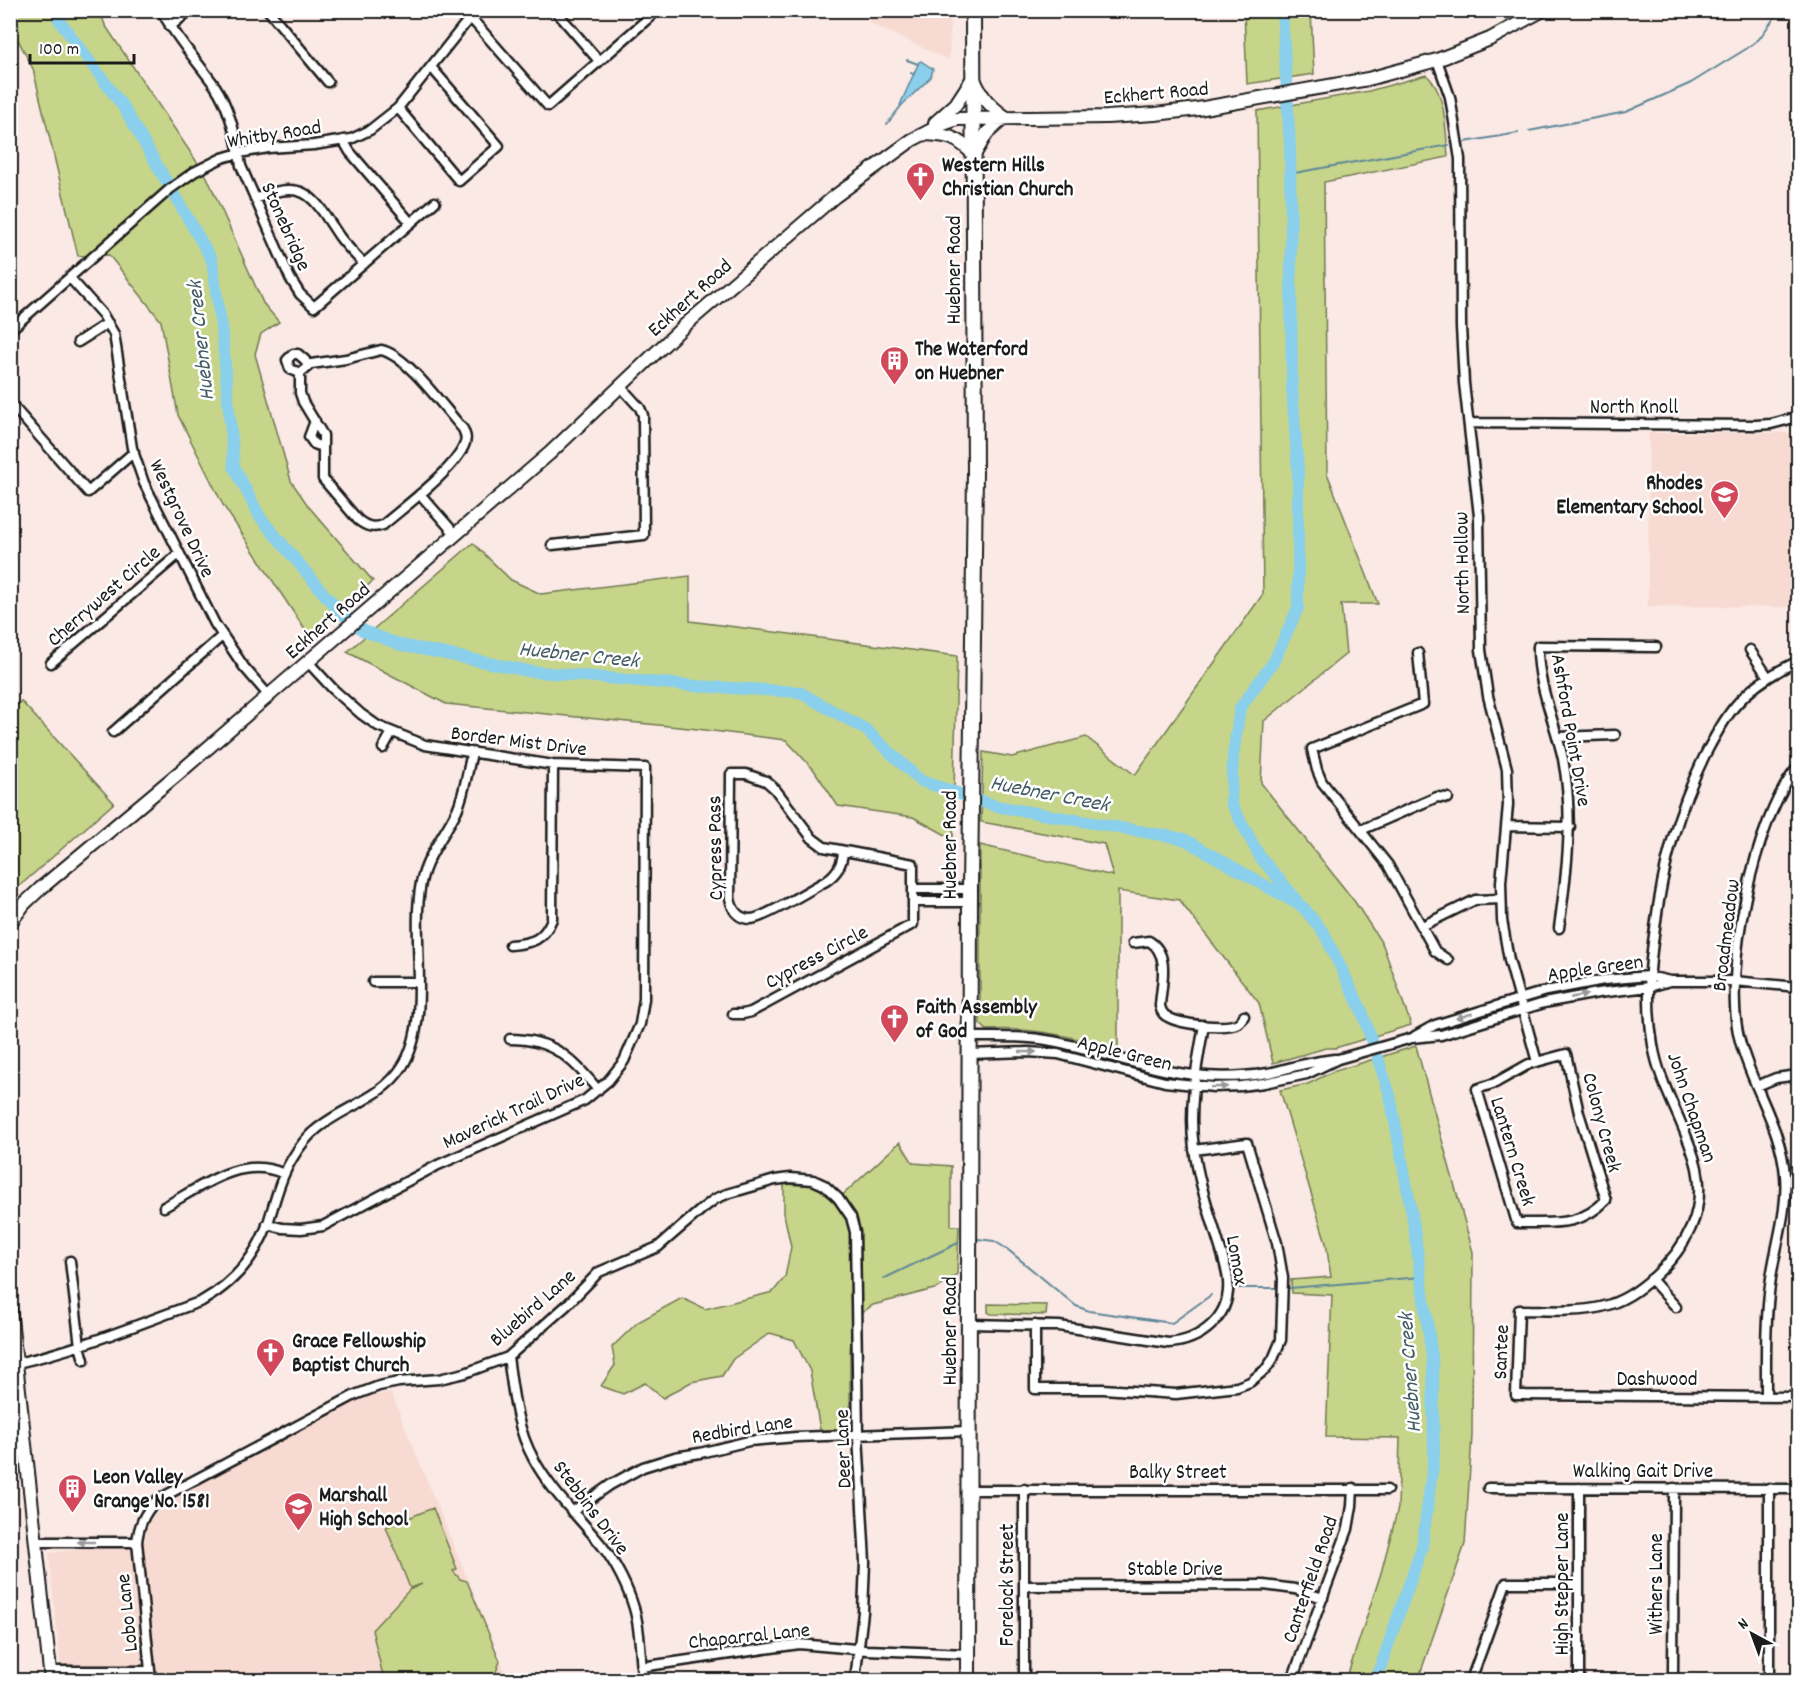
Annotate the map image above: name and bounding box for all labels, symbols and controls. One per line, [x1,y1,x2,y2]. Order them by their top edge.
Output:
scale bar [30,27,134,65]
text: 100 m [39,38,79,63]
street label: Eckhert Road [1103,75,1210,115]
street label: Whitby Road [225,114,324,158]
place label: Western Hills Christian Church [942,152,1074,206]
church icon: Western Hills Christian Church [905,160,937,202]
street label: Stonebridge [251,178,317,276]
street label: Huebner Road [941,216,971,324]
street label: Eckhert Road [642,253,740,346]
water label: Huebner Creek [181,277,224,402]
place label: The Waterford on Huebner [915,336,1028,390]
building icon: The Waterford on Huebner [878,344,910,386]
street label: North Knoll [1590,394,1678,424]
street label: Westgrove Drive [140,455,221,583]
place label: Rhodes Elementary School [1556,470,1704,524]
school or university icon: Rhodes Elementary School [1708,478,1740,520]
street label: North Hollow [1448,511,1480,615]
street label: Cherrywest Circle [41,539,168,655]
street label: Eckhert Road [279,576,378,668]
water label: Huebner Creek [517,635,642,678]
street label: Ashford Point Drive [1541,652,1597,809]
street label: Border Mist Drive [449,720,588,766]
water label: Huebner Creek [987,769,1113,823]
street label: Huebner Road [937,791,967,899]
street label: Cypress Pass [701,795,733,901]
street label: Broadmeadow [1706,877,1750,993]
street label: Cypress Circle [761,919,874,998]
street label: Apple Green [1546,948,1645,992]
one-way arrow [1570,991,1589,1000]
place label: Faith Assembly of God [916,994,1038,1048]
church icon: Faith Assembly of God [879,1002,911,1044]
one-way arrow [1455,1012,1473,1021]
street label: Apple Green [1074,1029,1175,1081]
one-way arrow [1019,1047,1038,1057]
street label: John Chapman [1657,1049,1723,1167]
street label: Maverick Trail Drive [438,1067,590,1159]
street label: Colony Creek [1572,1069,1628,1176]
one-way arrow [1210,1082,1229,1092]
street label: Lantern Creek [1480,1094,1542,1210]
street label: Lomax [1216,1233,1254,1288]
street label: Bluebird Lane [484,1263,584,1355]
street label: Huebner Road [937,1277,967,1385]
water label: Huebner Creek [1392,1310,1431,1434]
street label: Santee [1487,1324,1519,1380]
place label: Grace Fellowship Baptist Church [292,1328,427,1382]
church icon: Grace Fellowship Baptist Church [255,1336,287,1378]
street label: Dashwood [1616,1366,1698,1396]
street label: Redbird Lane [690,1408,795,1454]
street label: Deer Lane [829,1409,861,1489]
street label: Stebbins Drive [544,1455,635,1563]
street label: Walking Gait Drive [1573,1458,1713,1488]
street label: Balky Street [1129,1459,1227,1489]
place label: Leon Valley Grange No. 1581 [93,1464,210,1518]
building icon: Leon Valley Grange No. 1581 [56,1472,88,1514]
place label: Marshall High School [319,1482,409,1536]
school or university icon: Marshall High School [282,1490,314,1532]
street label: Canterfield Road [1276,1512,1348,1648]
street label: High Stepper Lane [1549,1512,1579,1656]
street label: Forelock Street [994,1523,1024,1646]
street label: Withers Lane [1643,1533,1673,1635]
one-way arrow [77,1537,96,1547]
street label: Stable Drive [1127,1556,1223,1586]
street label: Lobo Lane [110,1572,148,1653]
north arrow [1722,1604,1782,1664]
text: N [1733,1613,1754,1636]
street label: Chaparral Lane [687,1617,812,1659]

